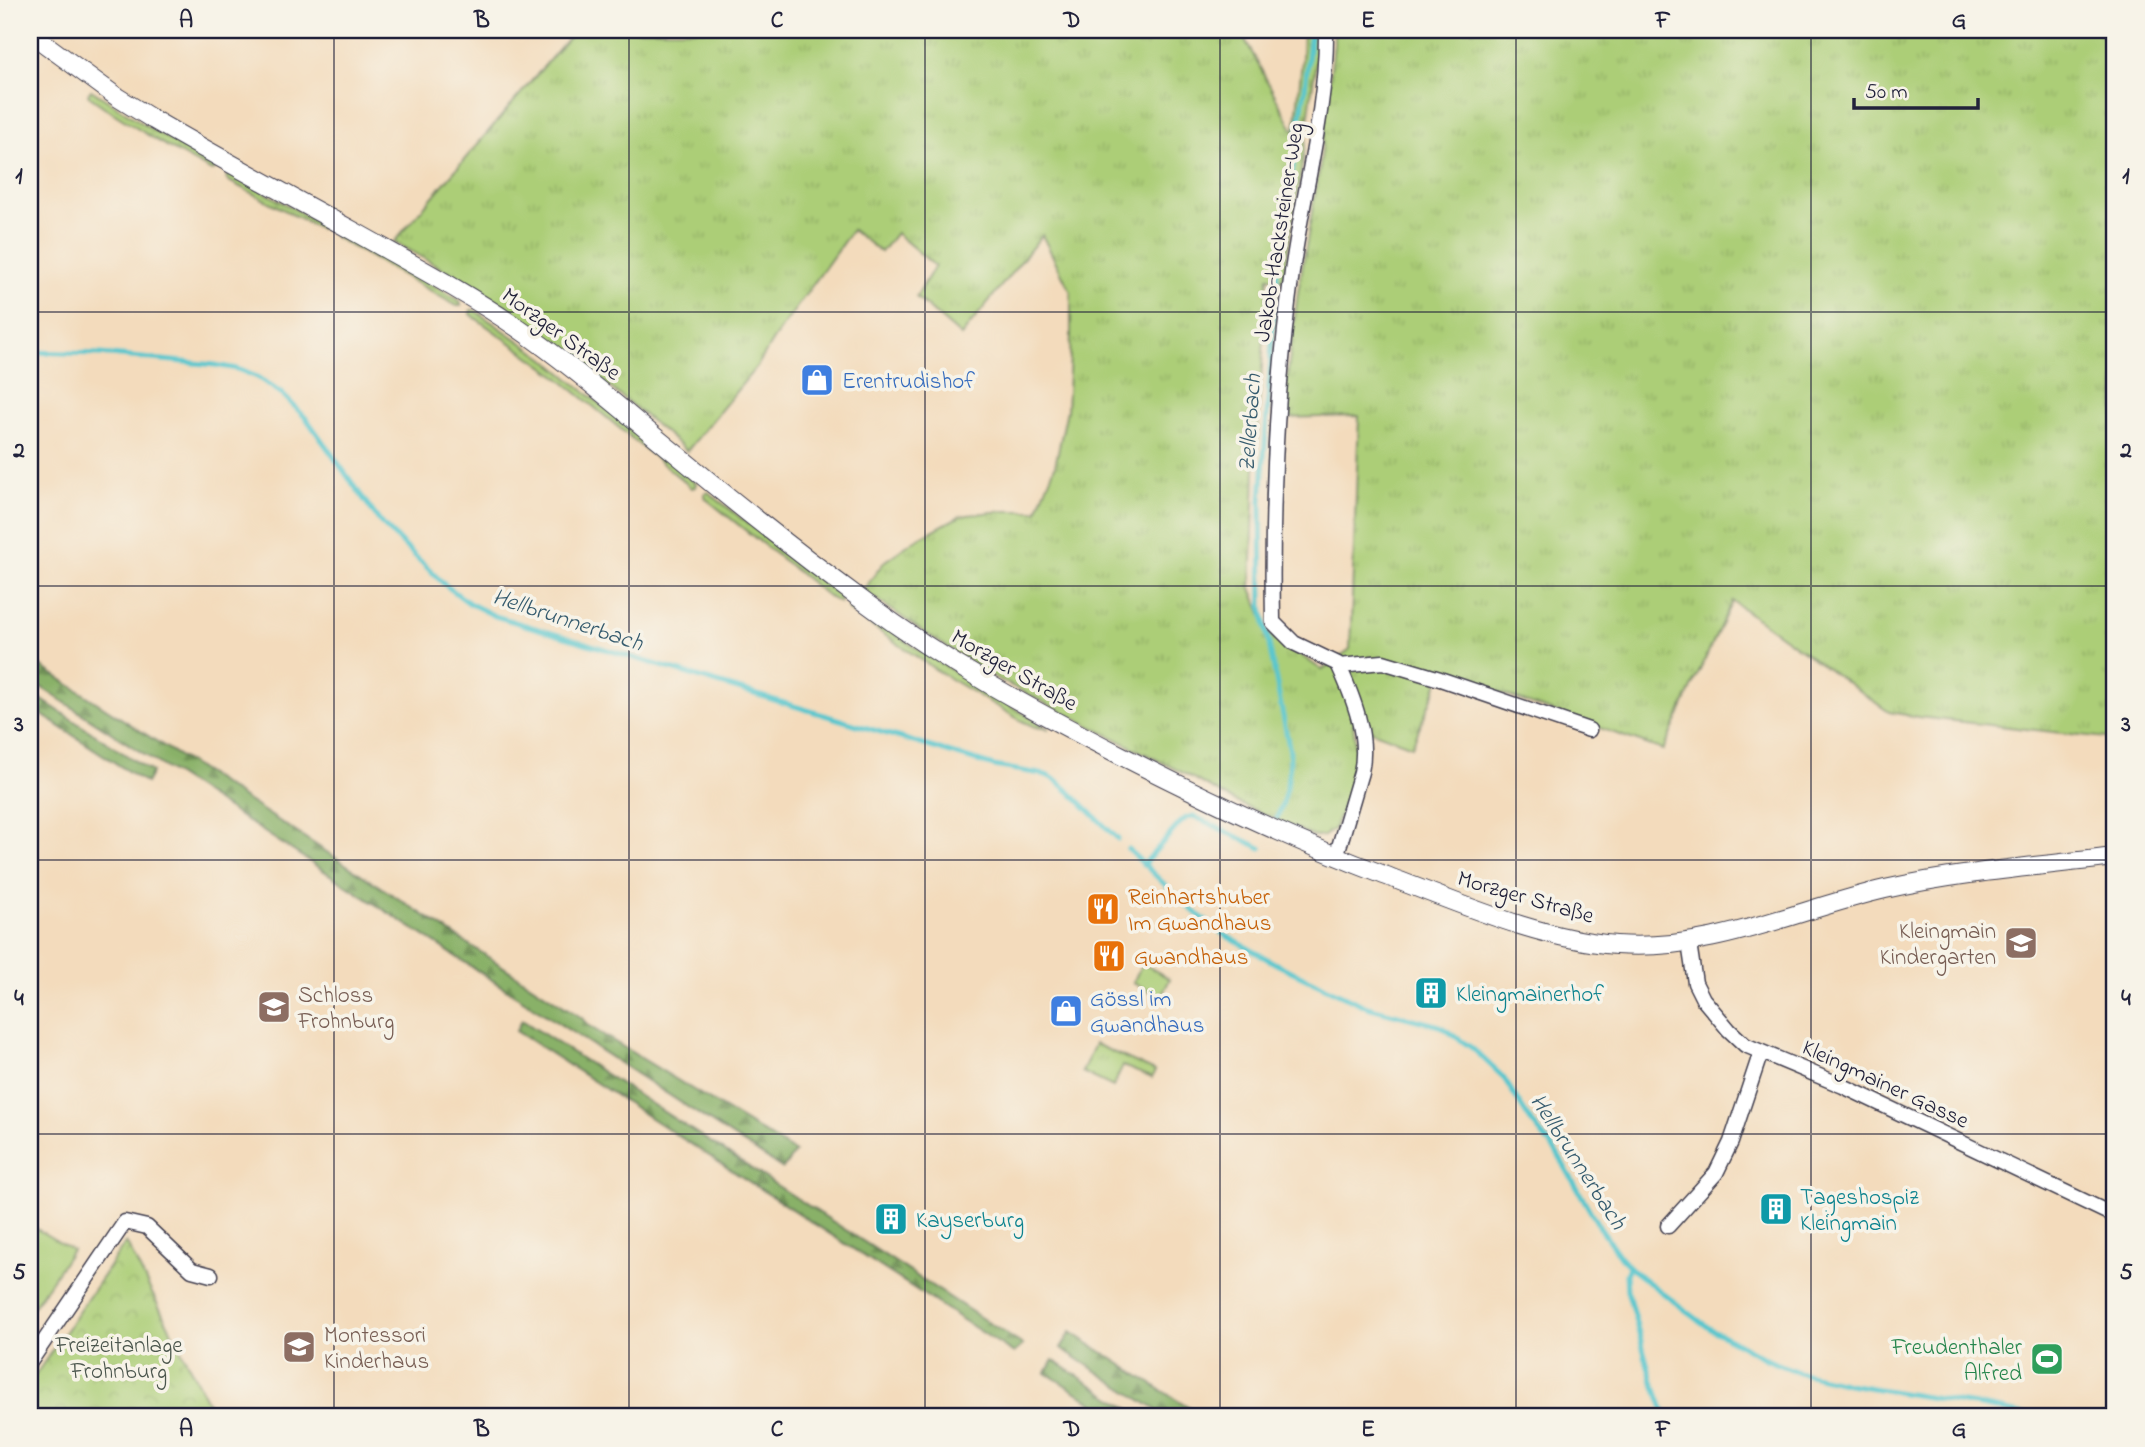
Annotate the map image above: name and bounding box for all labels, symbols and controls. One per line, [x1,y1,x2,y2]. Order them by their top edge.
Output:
text: A [179,5,193,38]
text: B [473,5,490,38]
text: C [771,5,784,38]
text: D [1063,5,1080,38]
text: E [1361,5,1375,38]
text: F [1655,5,1671,38]
text: G [1952,5,1966,38]
scale bar [1854,66,1979,110]
text: 50 m [1865,78,1908,108]
street label: Jakob-Hacksteiner-Weg [1247,120,1315,345]
text: 1 [15,161,23,194]
text: 1 [2122,161,2130,194]
street label: Morzger Straße [493,280,628,391]
shop icon: Erentrudishof [798,361,836,399]
place label: Erentrudishof [842,366,975,399]
water label: Zellerbach [1231,372,1272,473]
text: 2 [12,435,25,468]
text: 2 [2119,435,2132,468]
water label: Hellbrunnerbach [488,581,647,662]
street label: Morzger Straße [944,622,1083,722]
text: 3 [13,709,24,742]
text: 3 [2120,709,2131,742]
street label: Morzger Straße [1453,863,1598,935]
place label: Reinhartshuber Im Gwandhaus [1128,882,1271,941]
restaurant icon: Reinhartshuber Im Gwandhaus [1084,890,1122,928]
place label: Kleingmain Kindergarten [1880,916,1996,976]
school or university icon: Kleingmain Kindergarten [2002,924,2040,962]
restaurant icon: Gwandhaus [1090,937,1128,975]
place label: Gwandhaus [1134,942,1248,975]
building icon: Kleingmainerhof [1412,974,1450,1012]
place label: Kleingmainerhof [1456,979,1604,1013]
place label: Schloss Frohnburg [297,980,394,1040]
text: 4 [14,983,24,1016]
text: 4 [2121,983,2131,1016]
place label: Gössl im Gwandhaus [1090,984,1204,1043]
school or university icon: Schloss Frohnburg [255,988,293,1026]
shop icon: Gössl im Gwandhaus [1047,992,1085,1030]
street label: Kleingmainer Gasse [1796,1032,1974,1140]
water label: Hellbrunnerbach [1520,1087,1634,1238]
place label: Tageshospiz Kleingmain [1800,1182,1919,1242]
building icon: Tageshospiz Kleingmain [1757,1190,1795,1228]
building icon: Kayserburg [872,1200,910,1238]
place label: Kayserburg [916,1205,1024,1240]
text: 5 [12,1257,26,1290]
text: 5 [2119,1257,2133,1290]
place label: Montessori Kinderhaus [324,1320,429,1379]
school or university icon: Montessori Kinderhaus [280,1328,318,1366]
park label: Freizeitanlage Frohnburg [54,1330,183,1390]
place label: Freudenthaler Alfred [1890,1332,2023,1391]
sports icon: Freudenthaler Alfred [2028,1340,2066,1378]
text: A [179,1414,193,1447]
text: B [473,1414,490,1447]
text: C [771,1414,784,1447]
text: D [1063,1414,1080,1447]
text: E [1361,1414,1375,1447]
text: F [1655,1414,1671,1447]
text: G [1952,1414,1966,1447]

